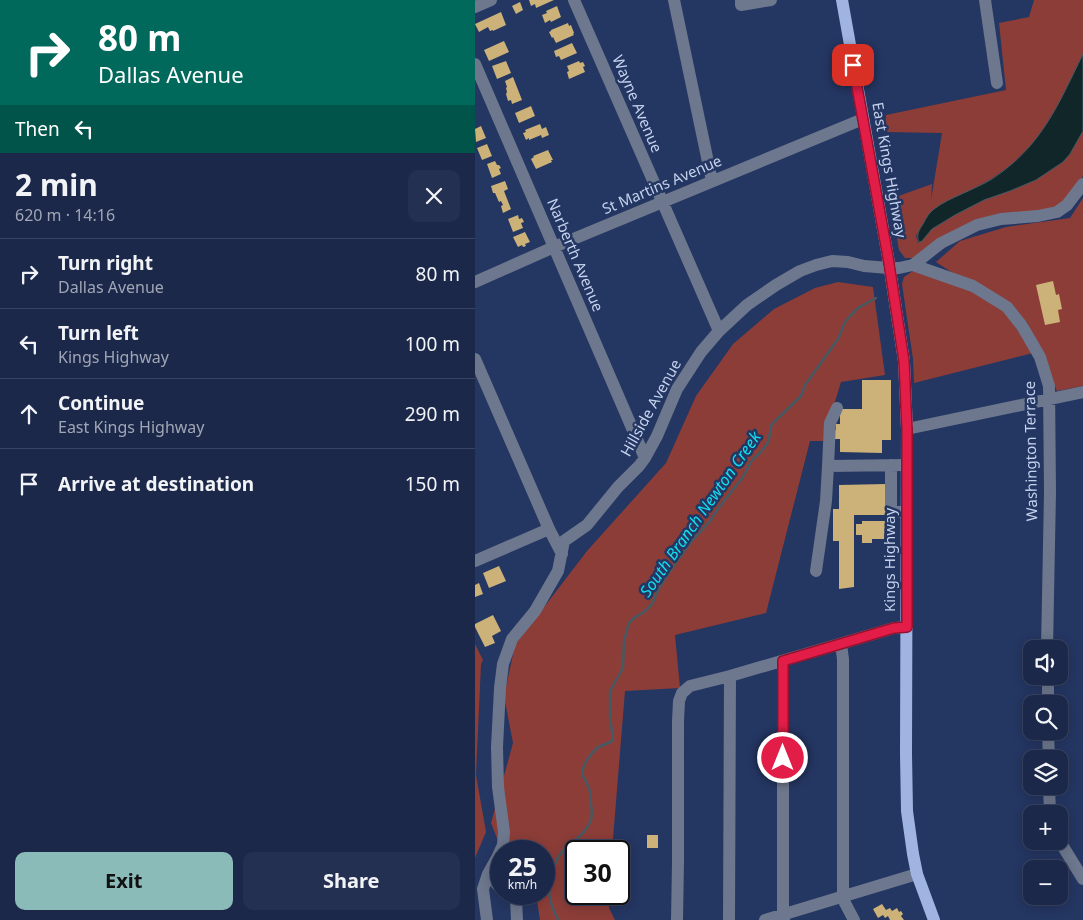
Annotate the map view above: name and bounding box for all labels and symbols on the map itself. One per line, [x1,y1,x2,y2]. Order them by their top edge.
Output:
pin [832,44,874,86]
street label: Wayne Avenue [608,52,667,155]
street label: East Kings Highway [868,100,912,240]
street label: St Martins Avenue [599,150,724,218]
street label: Narberth Avenue [543,195,609,314]
street label: Hillside Avenue [615,355,685,460]
street label: Washington Terrace [1019,381,1041,521]
water label: South Branch Newton Creek [634,426,766,601]
street label: Kings Highway [879,508,899,612]
position arrow [756,731,808,783]
speed limit sign: 30 [565,840,630,905]

